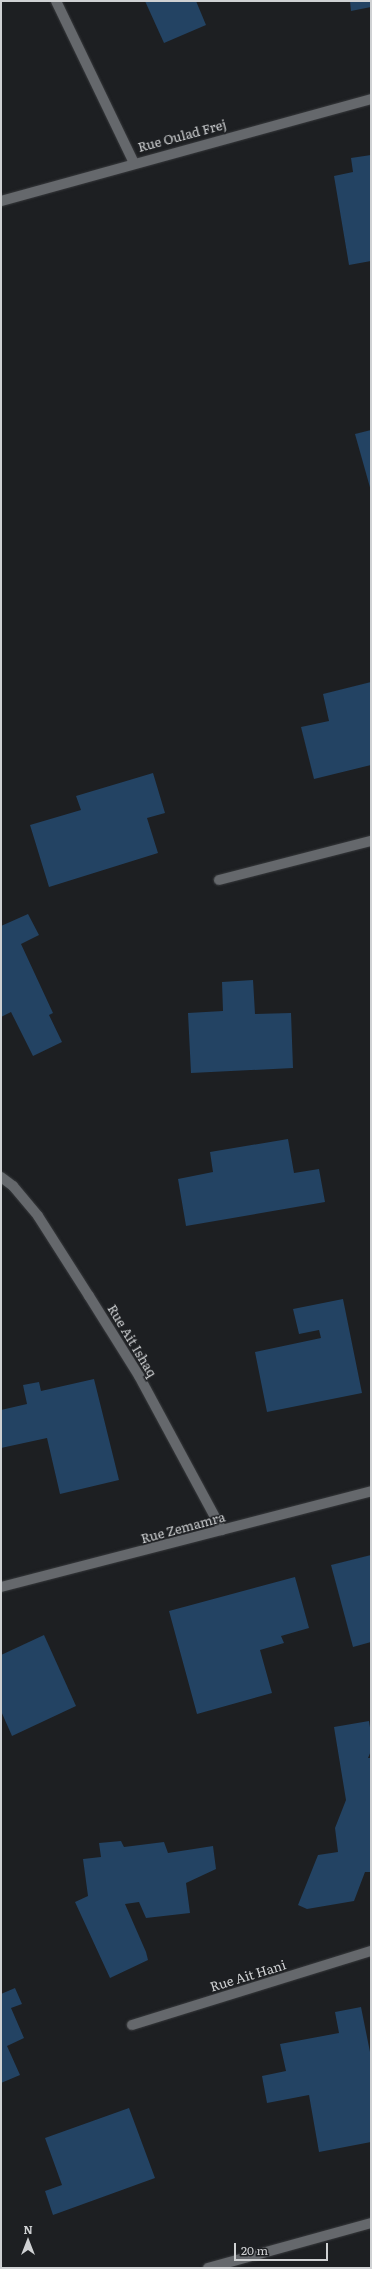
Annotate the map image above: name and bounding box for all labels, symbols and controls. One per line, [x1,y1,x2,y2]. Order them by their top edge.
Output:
street label: Rue Oulad Frej [136,117,228,155]
street label: Rue Ait Ishaq [104,1302,160,1380]
street label: Rue Zemamra [139,1509,227,1547]
street label: Rue Ait Hani [208,1957,288,1995]
north arrow [8,2221,48,2261]
text: N [23,2221,33,2237]
scale bar [236,2235,330,2261]
text: 20 m [241,2241,268,2259]

